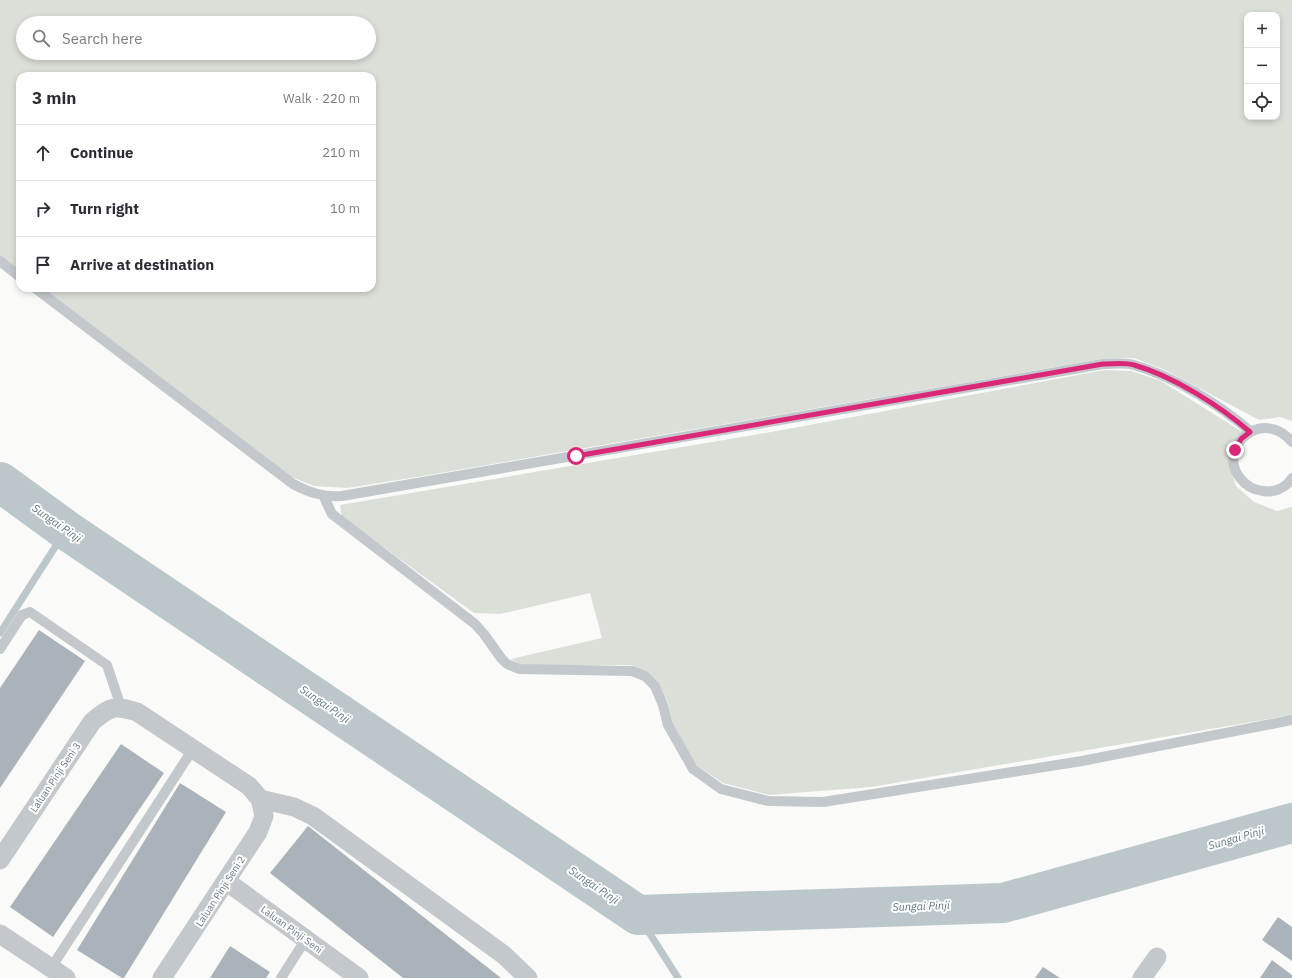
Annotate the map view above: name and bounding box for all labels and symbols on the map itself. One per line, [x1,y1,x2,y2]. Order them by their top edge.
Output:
route end [1226,441,1244,459]
route start [567,447,585,465]
water label: Sungai Pinji [29,501,85,545]
water label: Sungai Pinji [297,682,353,726]
street label: Laluan Pinji Seni 3 [27,740,84,815]
water label: Sungai Pinji [1206,823,1266,853]
street label: Laluan Pinji Seni 2 [193,854,248,929]
water label: Sungai Pinji [566,863,622,907]
water label: Sungai Pinji [892,898,950,914]
street label: Laluan Pinji Seni [258,903,325,956]

